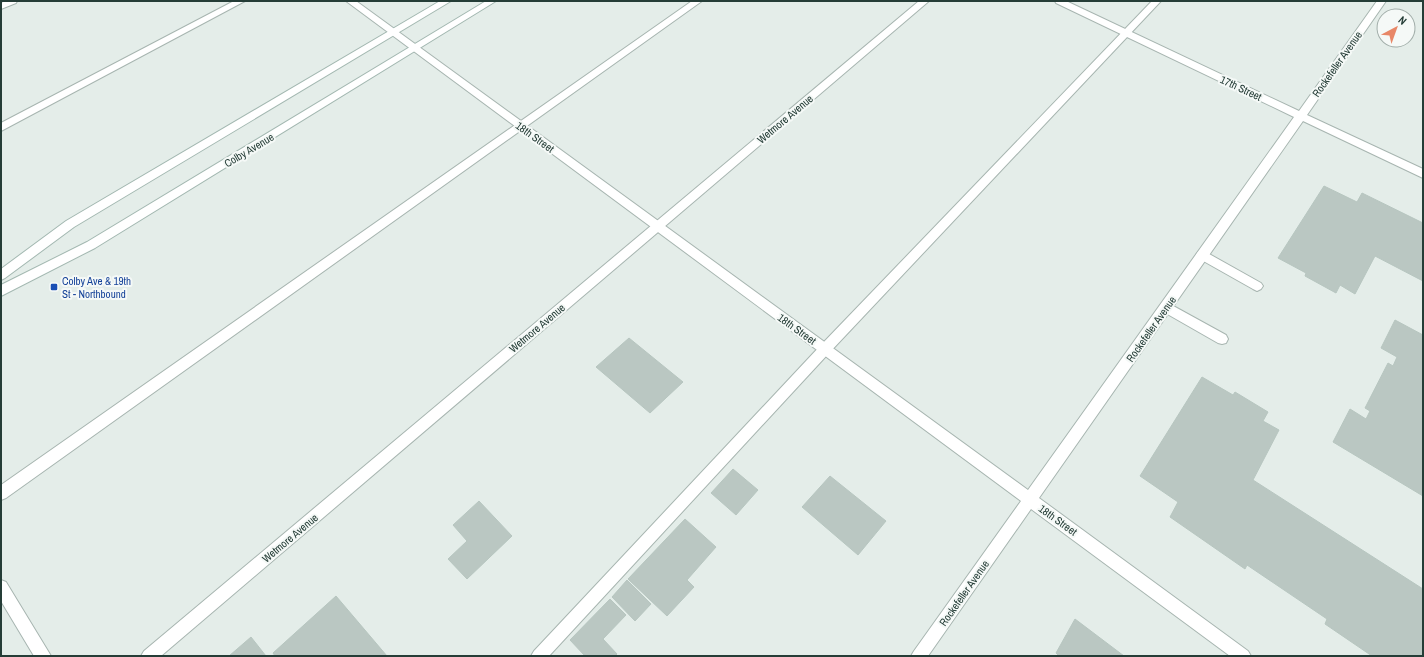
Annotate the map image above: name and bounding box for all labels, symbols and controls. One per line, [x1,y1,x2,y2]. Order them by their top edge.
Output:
north arrow [1376,8,1416,48]
text: N [1396,13,1410,28]
street label: Rockefeller Avenue [1309,28,1365,100]
street label: 17th Street [1218,72,1264,104]
street label: Wetmore Avenue [754,91,816,147]
street label: 18th Street [513,118,557,156]
street label: Colby Avenue [222,130,276,170]
place label: Colby Ave & 19th St - Northbound [62,274,131,301]
marker: Colby Ave & 19th St - Northbound [49,282,59,292]
street label: Rockefeller Avenue [1123,293,1179,365]
street label: Wetmore Avenue [506,300,568,356]
street label: 18th Street [775,310,819,348]
street label: 18th Street [1036,501,1080,539]
street label: Wetmore Avenue [259,510,321,566]
street label: Rockefeller Avenue [936,557,992,629]

